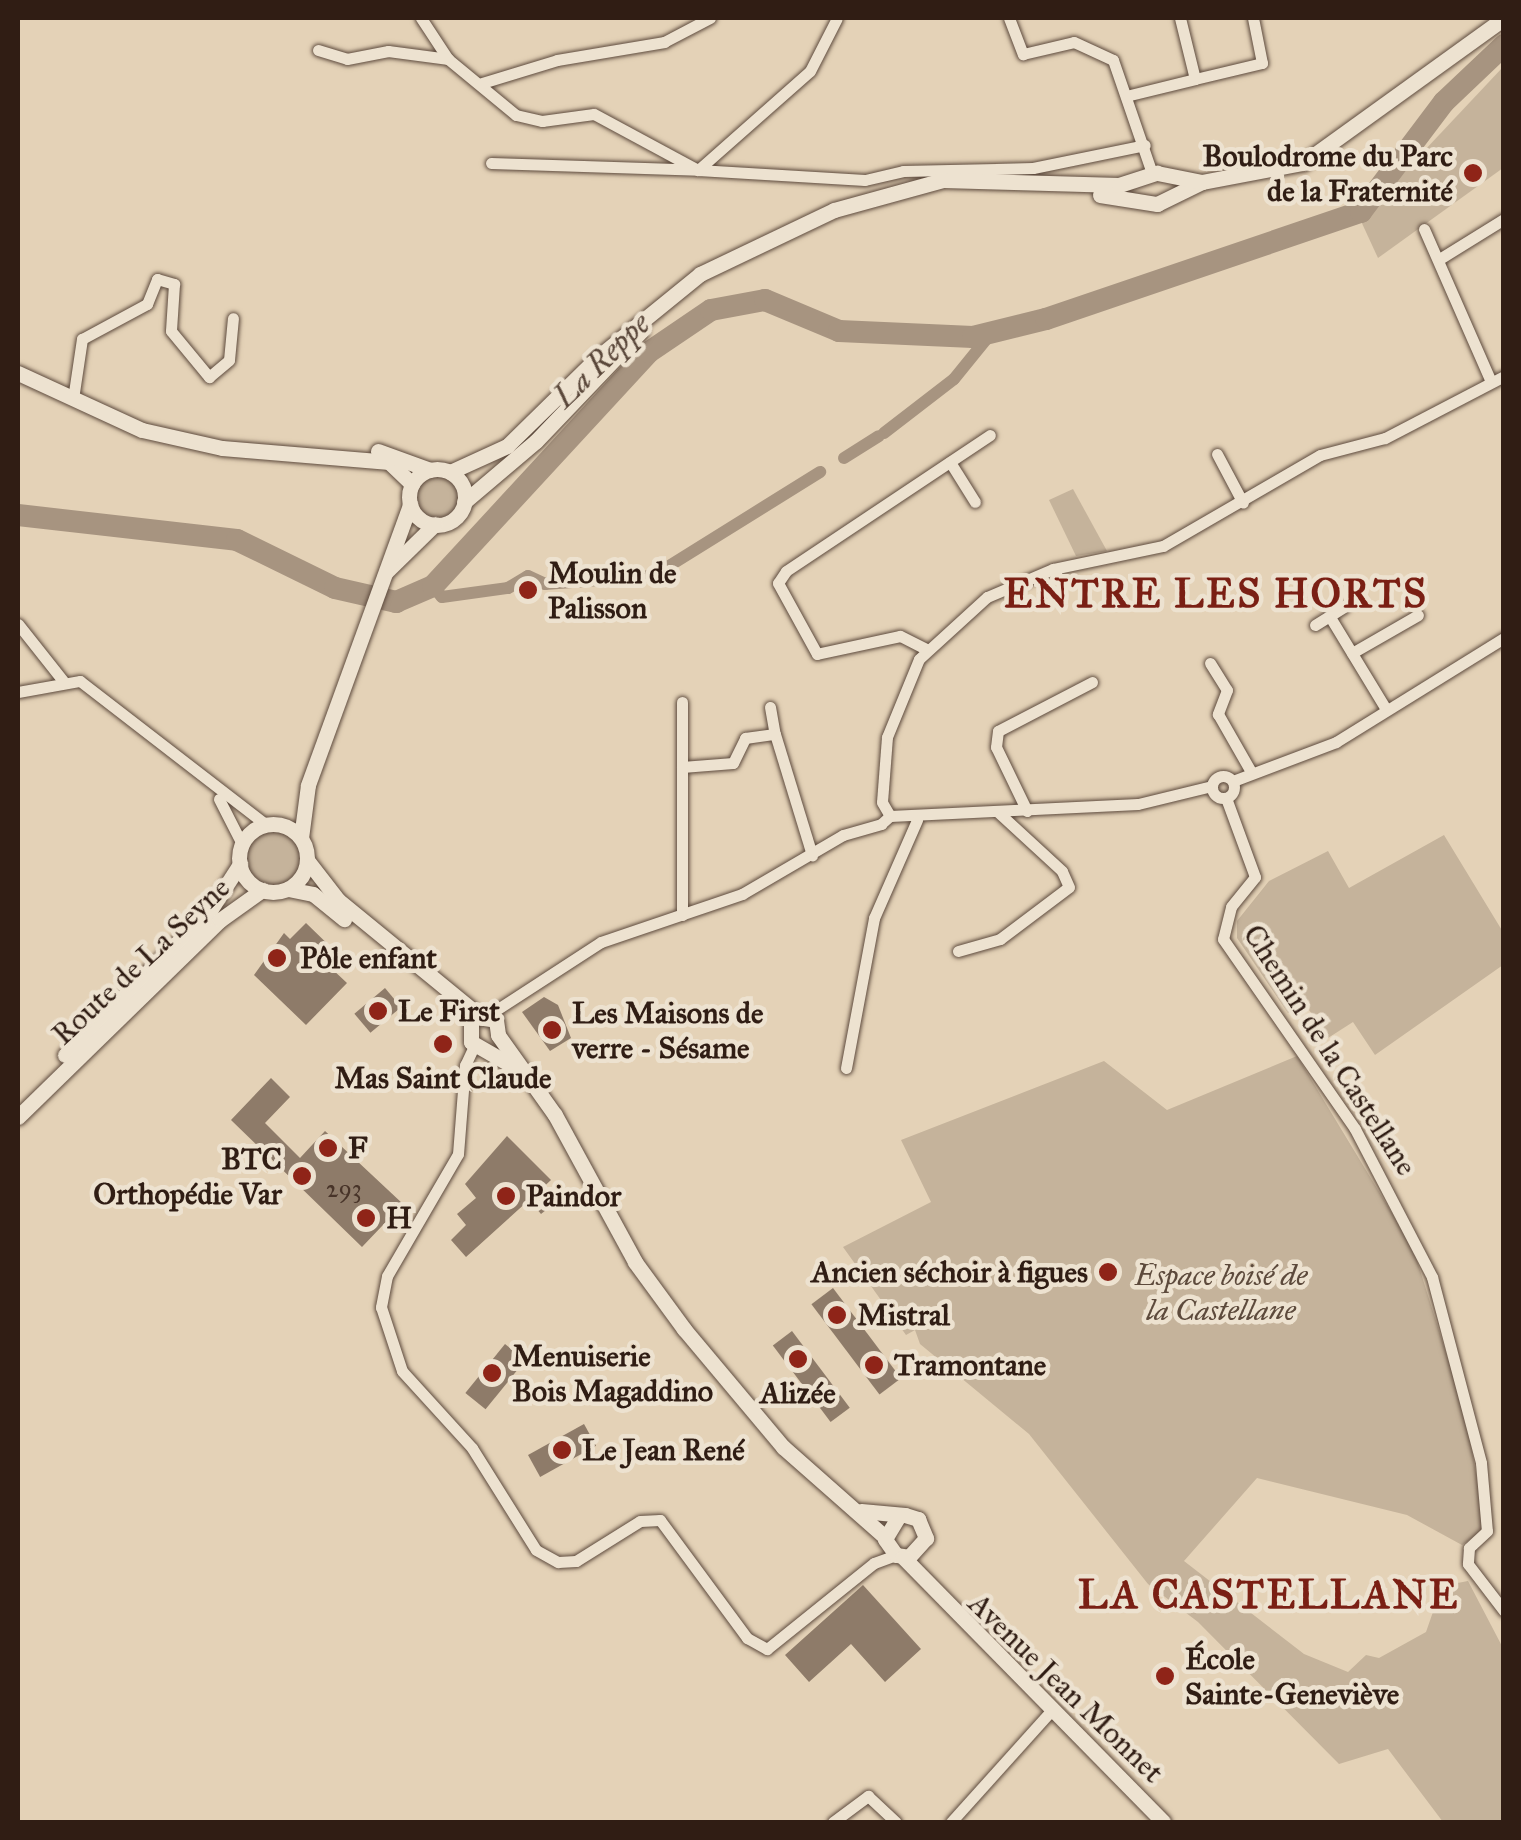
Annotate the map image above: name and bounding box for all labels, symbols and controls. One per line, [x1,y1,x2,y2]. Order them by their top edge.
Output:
place label: Boulodrome du Parc de la Fraternité [1202,138,1453,208]
marker: Boulodrome du Parc de la Fraternité [1462,162,1484,184]
water label: La Reppe [545,305,659,417]
place label: Moulin de Palisson [548,555,676,626]
district label: ENTRE LES HORTS [1004,570,1428,618]
marker: Moulin de Palisson [517,579,539,601]
street label: Route de La Seyne [45,870,237,1052]
street label: Chemin de la Castellane [1235,918,1425,1182]
place label: Pôle enfant [300,940,437,976]
marker: Pôle enfant [264,945,290,971]
place label: Le First [398,993,500,1029]
place label: Les Maisons de verre - Sésame [572,995,763,1066]
marker: Le First [367,1000,389,1022]
marker: Les Maisons de verre - Sésame [541,1019,563,1041]
marker: Mas Saint Claude [432,1033,454,1055]
place label: Mas Saint Claude [334,1060,552,1096]
place label: F [348,1130,368,1166]
marker: F [317,1137,339,1159]
place label: BTC Orthopédie Var [93,1141,282,1212]
marker: BTC Orthopédie Var [291,1165,313,1187]
house number: 293 [326,1174,362,1204]
place label: Paindor [526,1178,621,1214]
marker: Paindor [495,1185,517,1207]
place label: H [386,1200,412,1236]
marker: H [355,1207,377,1229]
place label: Ancien séchoir à figues [811,1254,1088,1290]
park label: Espace boisé de la Castellane [1135,1257,1307,1328]
marker: Ancien séchoir à figues [1097,1261,1119,1283]
place label: Mistral [857,1297,950,1333]
marker: Mistral [826,1304,848,1326]
place label: Menuiserie Bois Magaddino [512,1338,713,1408]
place label: Tramontane [894,1347,1046,1383]
marker: Alizée [787,1348,809,1370]
marker: Tramontane [863,1354,885,1376]
marker: Menuiserie Bois Magaddino [481,1362,503,1384]
place label: Alizée [760,1375,836,1411]
place label: Le Jean René [582,1432,745,1468]
marker: Le Jean René [551,1439,573,1461]
district label: LA CASTELLANE [1078,1571,1460,1619]
street label: Avenue Jean Monnet [961,1586,1171,1790]
place label: École Sainte-Geneviève [1185,1641,1399,1712]
marker: École Sainte-Geneviève [1154,1665,1176,1687]

